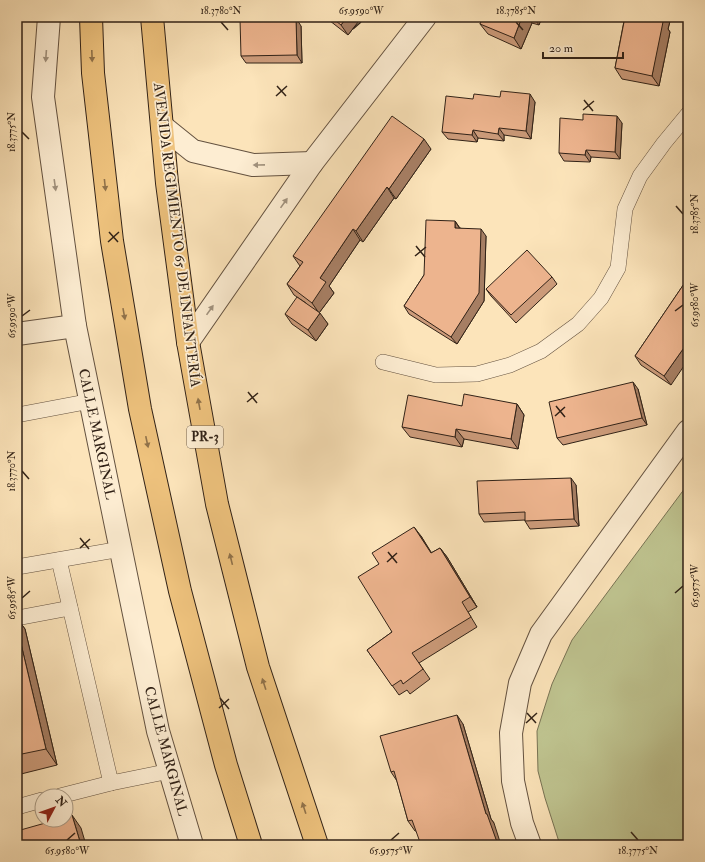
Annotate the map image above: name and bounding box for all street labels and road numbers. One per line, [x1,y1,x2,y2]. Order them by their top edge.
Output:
street label: AVENIDA REGIMIENTO 65 DE INFANTERÍA [150,81,204,388]
street label: CALLE MARGINAL [75,367,119,501]
road number: PR-3 [187,426,223,448]
street label: CALLE MARGINAL [141,684,191,818]

